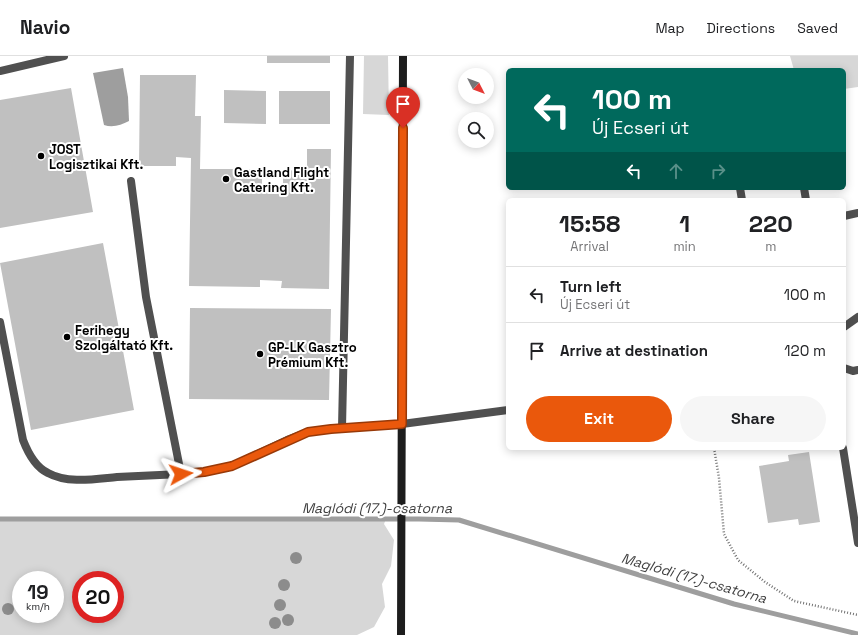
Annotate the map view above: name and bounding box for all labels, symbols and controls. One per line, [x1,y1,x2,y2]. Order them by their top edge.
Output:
text: Navio [20,15,70,40]
text: Map [655,19,685,37]
text: Directions [707,19,775,37]
text: Saved [797,19,838,37]
north arrow [458,68,494,104]
map controls [458,68,494,148]
text: 100 m [592,81,672,117]
icon: left [526,84,578,136]
pin [386,87,420,128]
icon: arrive [392,93,414,115]
button: search [458,112,494,148]
text: Új Ecseri út [592,116,689,139]
place label: JOST Logisztikai Kft. [49,141,143,173]
marker: JOST Logisztikai Kft. [36,151,46,161]
icon: left [623,160,645,182]
icon: ahead [665,160,687,182]
icon: right [707,160,729,182]
place label: Gastland Flight Catering Kft. [234,164,329,196]
marker: Gastland Flight Catering Kft. [221,174,231,184]
text: 15:58 [559,208,620,239]
text: 1 [679,208,690,239]
text: 220 [749,208,793,239]
text: Arrival [570,238,609,255]
text: min [673,238,696,255]
text: m [765,238,776,255]
text: Turn left [560,277,622,296]
icon: left [526,284,548,306]
text: 100 m [784,285,826,304]
text: Új Ecseri út [560,296,630,313]
place label: Ferihegy Szolgáltató Kft. [75,322,173,354]
marker: Ferihegy Szolgáltató Kft. [62,332,72,342]
place label: GP-LK Gasztro Prémium Kft. [268,339,357,371]
icon: arrive [526,340,548,362]
text: Arrive at destination [560,341,708,360]
text: 120 m [784,341,826,360]
marker: GP-LK Gasztro Prémium Kft. [255,349,265,359]
button: Exit [526,396,672,442]
button: Share [680,396,826,442]
position arrow [160,453,202,495]
water label: Maglódi (17.)-csatorna [302,499,453,517]
water label: Maglódi (17.)-csatorna [619,549,769,608]
speed limit sign: 20 [72,571,124,623]
text: 19 [27,579,49,605]
text: km/h [26,600,50,613]

